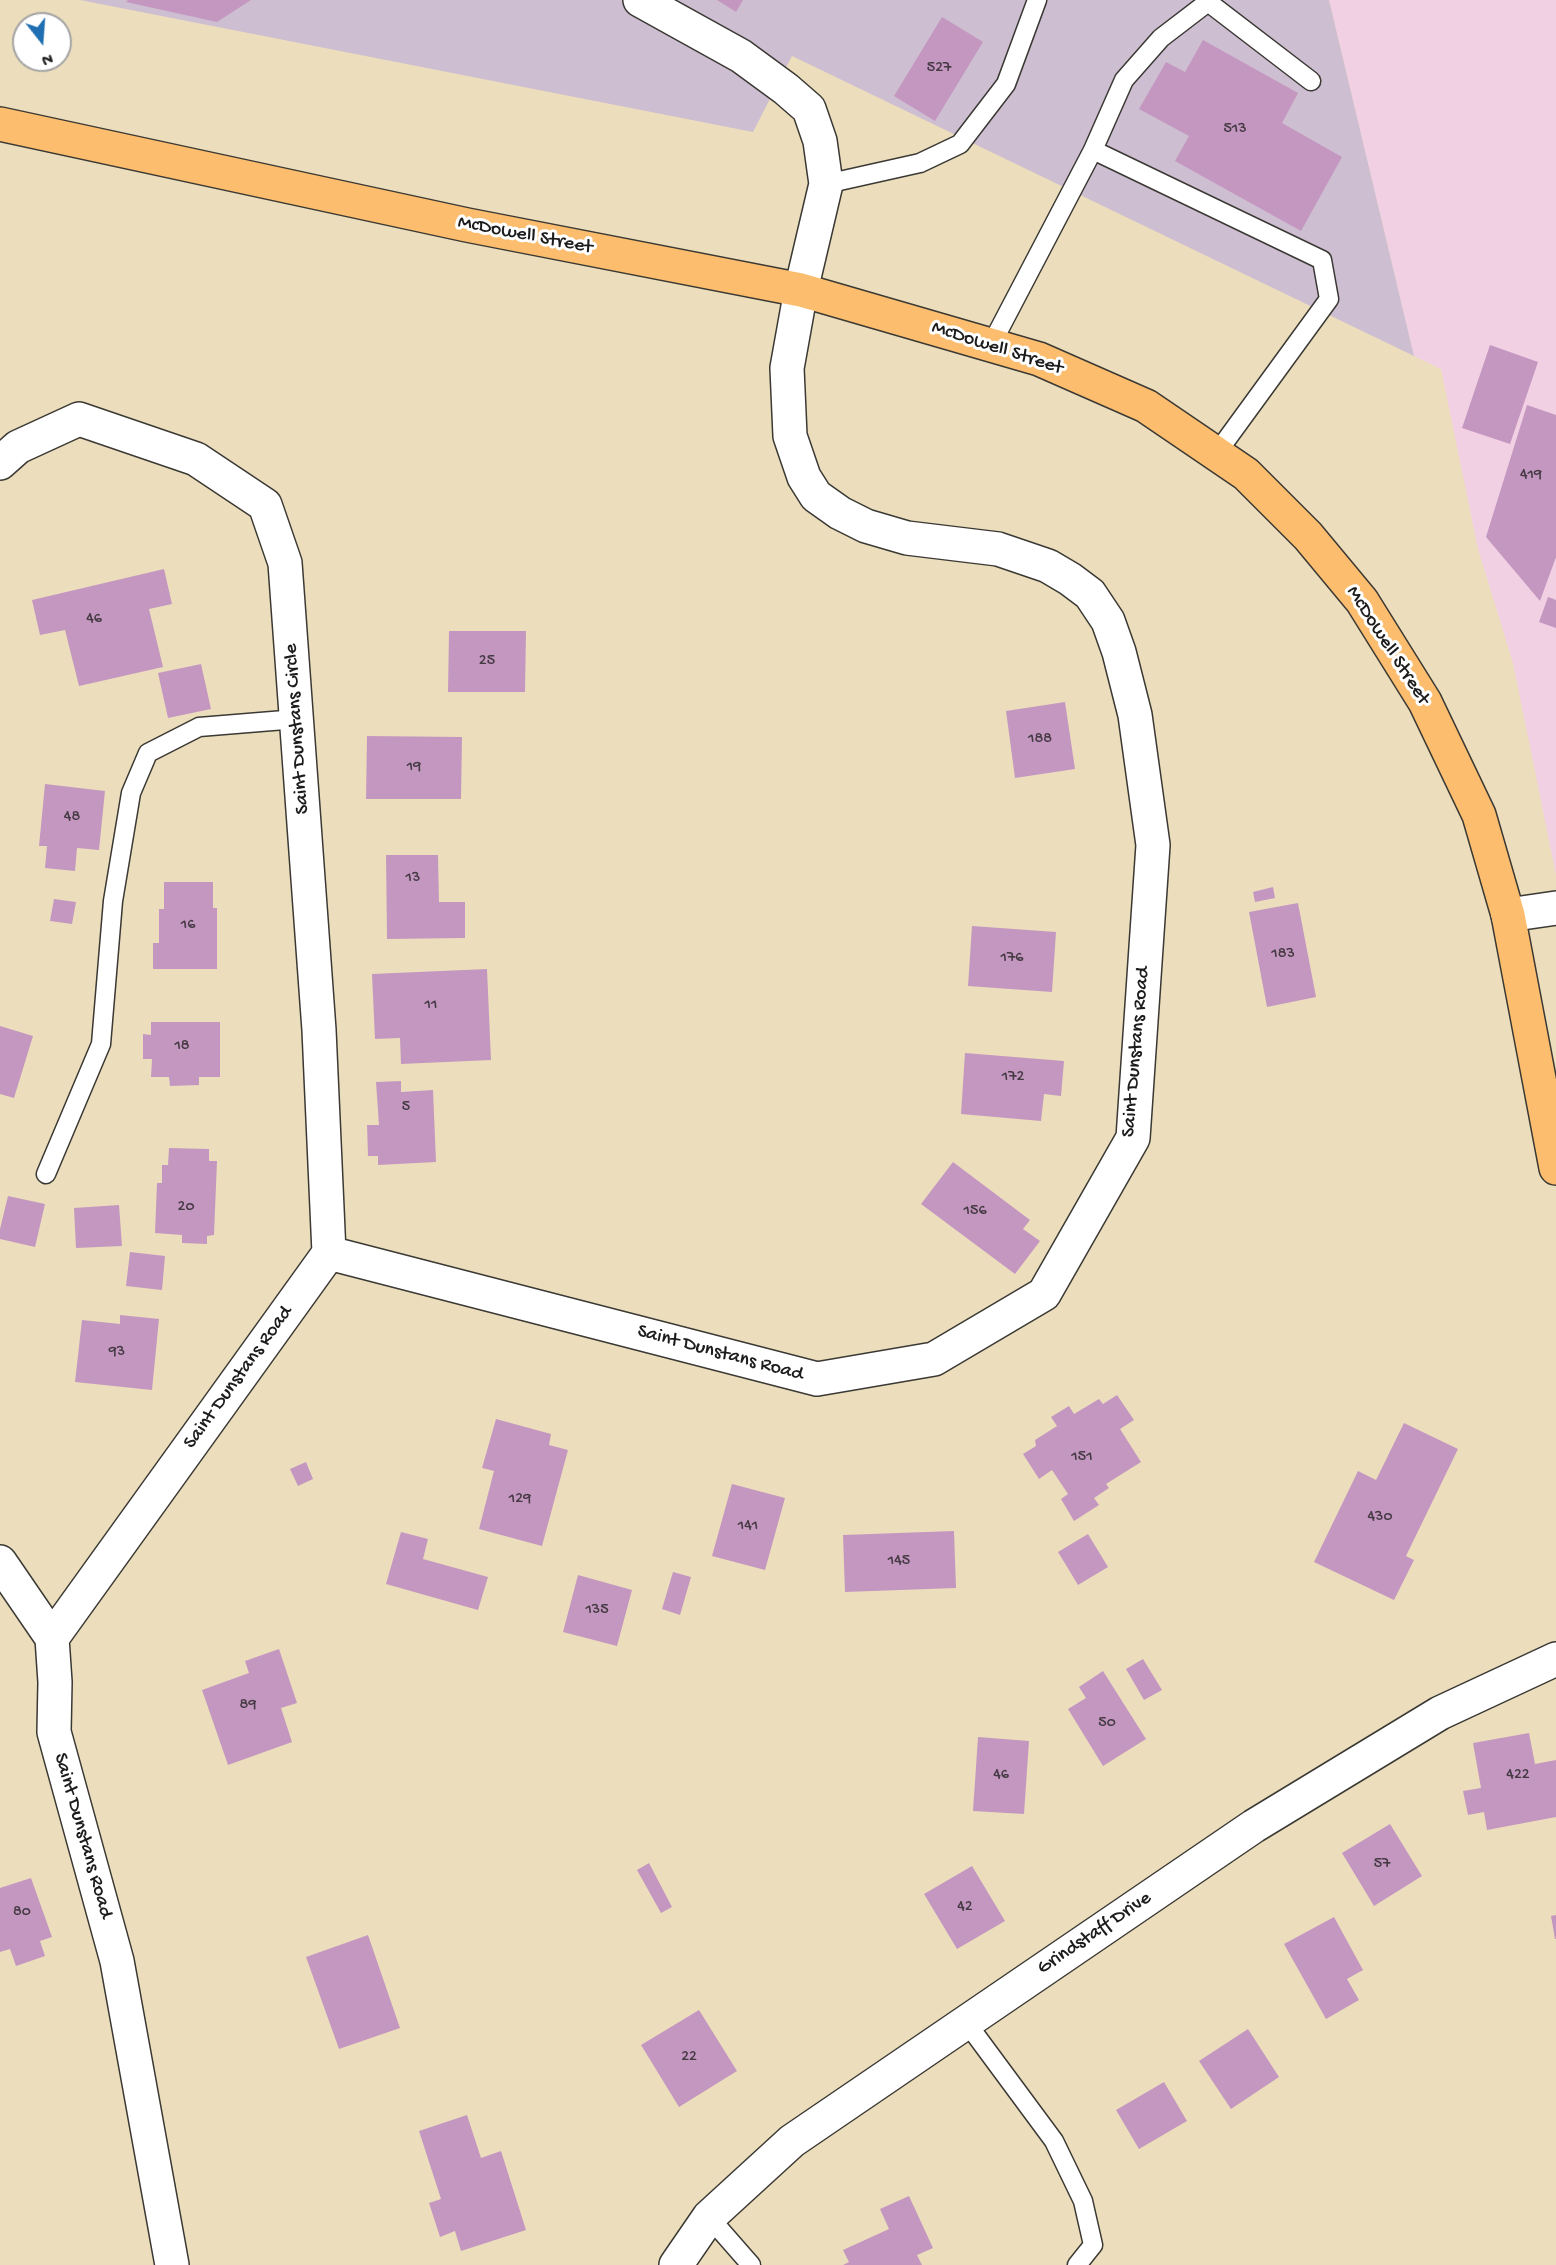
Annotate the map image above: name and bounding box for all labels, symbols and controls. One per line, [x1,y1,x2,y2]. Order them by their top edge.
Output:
north arrow [12,12,72,72]
text: N [39,47,55,68]
house number: 527 [927,59,951,79]
house number: 513 [1223,120,1247,140]
street label: McDowell Street [456,211,594,261]
street label: McDowell Street [928,316,1066,382]
house number: 419 [1520,466,1542,486]
street label: McDowell Street [1340,582,1434,710]
house number: 46 [86,610,102,630]
street label: Saint Dunstans Circle [280,643,316,815]
house number: 25 [479,652,495,672]
house number: 188 [1028,730,1052,750]
house number: 19 [407,758,421,778]
house number: 48 [64,808,80,828]
house number: 13 [406,869,420,889]
house number: 16 [181,916,195,936]
house number: 183 [1271,945,1295,965]
house number: 176 [1001,949,1023,969]
street label: Saint Dunstans Road [1118,966,1156,1138]
house number: 11 [425,996,437,1016]
house number: 18 [174,1037,190,1057]
house number: 172 [1002,1068,1024,1088]
house number: 5 [402,1098,410,1118]
house number: 20 [178,1198,194,1218]
house number: 156 [964,1202,986,1222]
street label: Saint Dunstans Road [179,1302,299,1454]
street label: Saint Dunstans Road [634,1320,806,1388]
house number: 93 [109,1343,125,1363]
house number: 151 [1071,1448,1093,1468]
house number: 129 [509,1490,531,1510]
house number: 430 [1368,1508,1392,1528]
house number: 141 [738,1517,758,1537]
house number: 145 [888,1552,910,1572]
house number: 135 [585,1601,609,1621]
house number: 89 [240,1696,256,1716]
house number: 50 [1098,1714,1116,1734]
street label: Saint Dunstans Road [47,1751,117,1921]
house number: 46 [993,1766,1009,1786]
house number: 422 [1506,1766,1530,1786]
house number: 57 [1374,1855,1390,1875]
street label: Grindstaff Drive [1033,1887,1157,1981]
house number: 42 [957,1898,973,1918]
house number: 80 [13,1903,31,1923]
house number: 22 [681,2048,697,2068]

